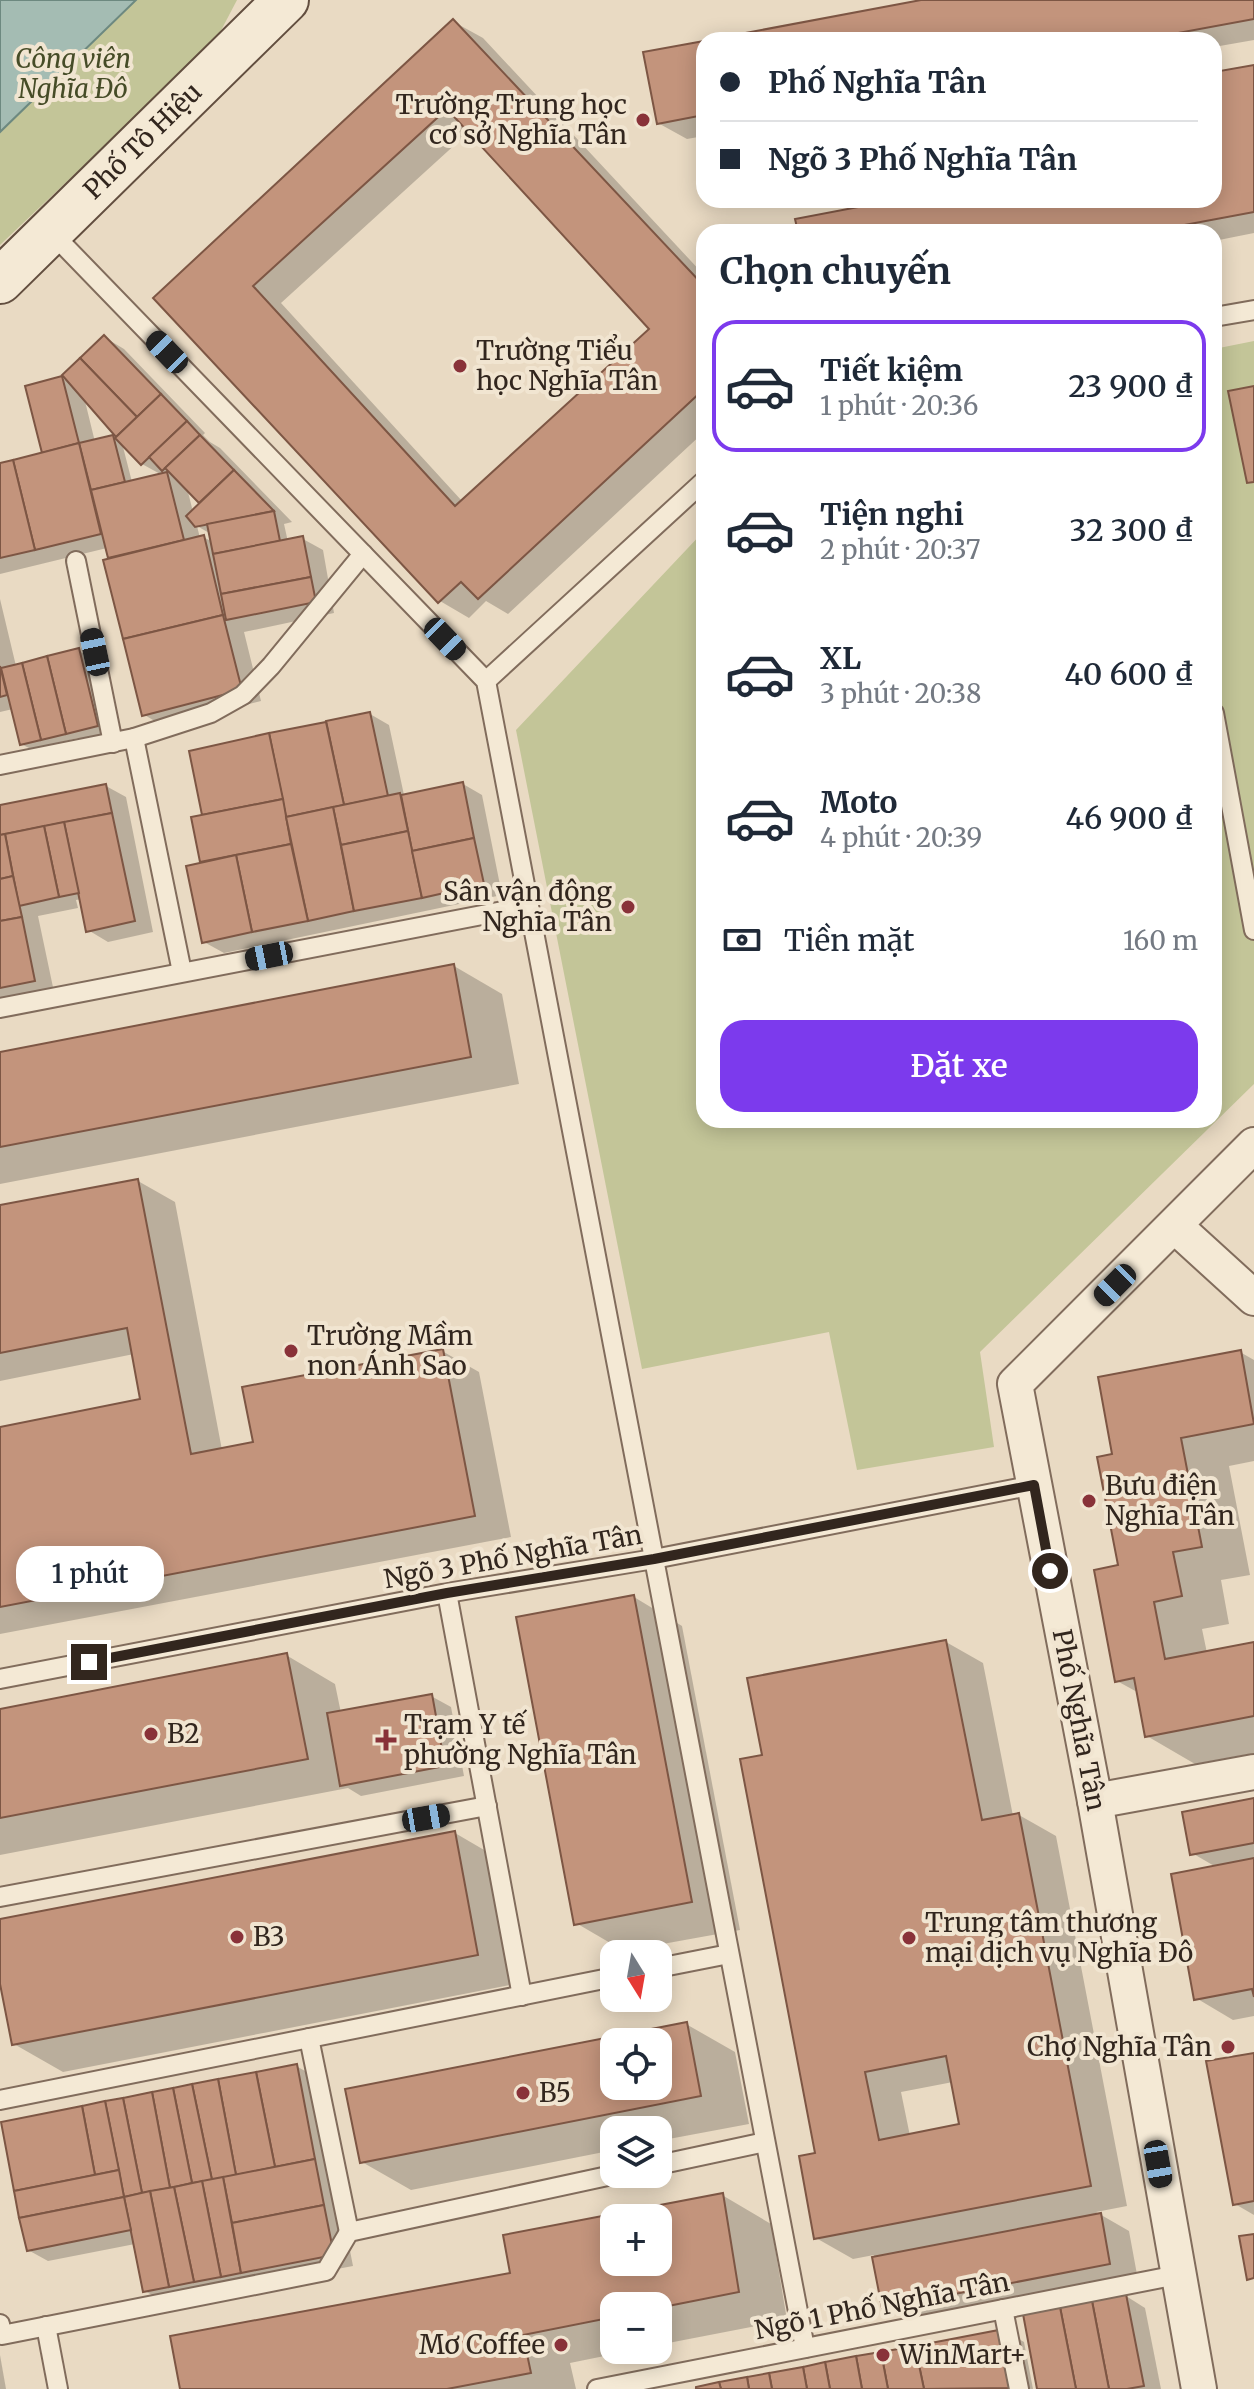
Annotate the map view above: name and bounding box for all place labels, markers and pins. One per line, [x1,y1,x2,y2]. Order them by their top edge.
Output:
place label: Trường Trung học cơ sở Nghĩa Tân [396,88,627,151]
marker: Trường Trung học cơ sở Nghĩa Tân [634,111,652,129]
place label: Trường Tiểu học Nghĩa Tân [476,334,658,397]
marker: Trường Tiểu học Nghĩa Tân [451,357,469,375]
place label: Sân vận động Nghĩa Tân [443,875,612,938]
marker: Sân vận động Nghĩa Tân [619,898,637,916]
place label: Trường Mầm non Ánh Sao [307,1319,473,1382]
marker: Trường Mầm non Ánh Sao [282,1342,300,1360]
place label: Bưu điện Nghĩa Tân [1105,1469,1235,1532]
marker: Bưu điện Nghĩa Tân [1080,1492,1098,1510]
place label: Trạm Y tế phường Nghĩa Tân [404,1708,637,1771]
place label: B2 [167,1717,200,1750]
marker: B2 [142,1725,160,1743]
marker: Trạm Y tế phường Nghĩa Tân [375,1729,397,1751]
place label: Trung tâm thương mại dịch vụ Nghĩa Đô [925,1906,1193,1969]
place label: B3 [253,1920,285,1953]
marker: B3 [228,1928,246,1946]
marker: Trung tâm thương mại dịch vụ Nghĩa Đô [900,1929,918,1947]
place label: Chợ Nghĩa Tân [1027,2030,1212,2063]
marker: Chợ Nghĩa Tân [1219,2038,1237,2056]
place label: B5 [539,2076,571,2109]
marker: B5 [514,2084,532,2102]
place label: Mơ Coffee [419,2328,545,2361]
marker: Mơ Coffee [552,2336,570,2354]
place label: WinMart+ [898,2338,1026,2371]
marker: WinMart+ [874,2346,892,2364]

